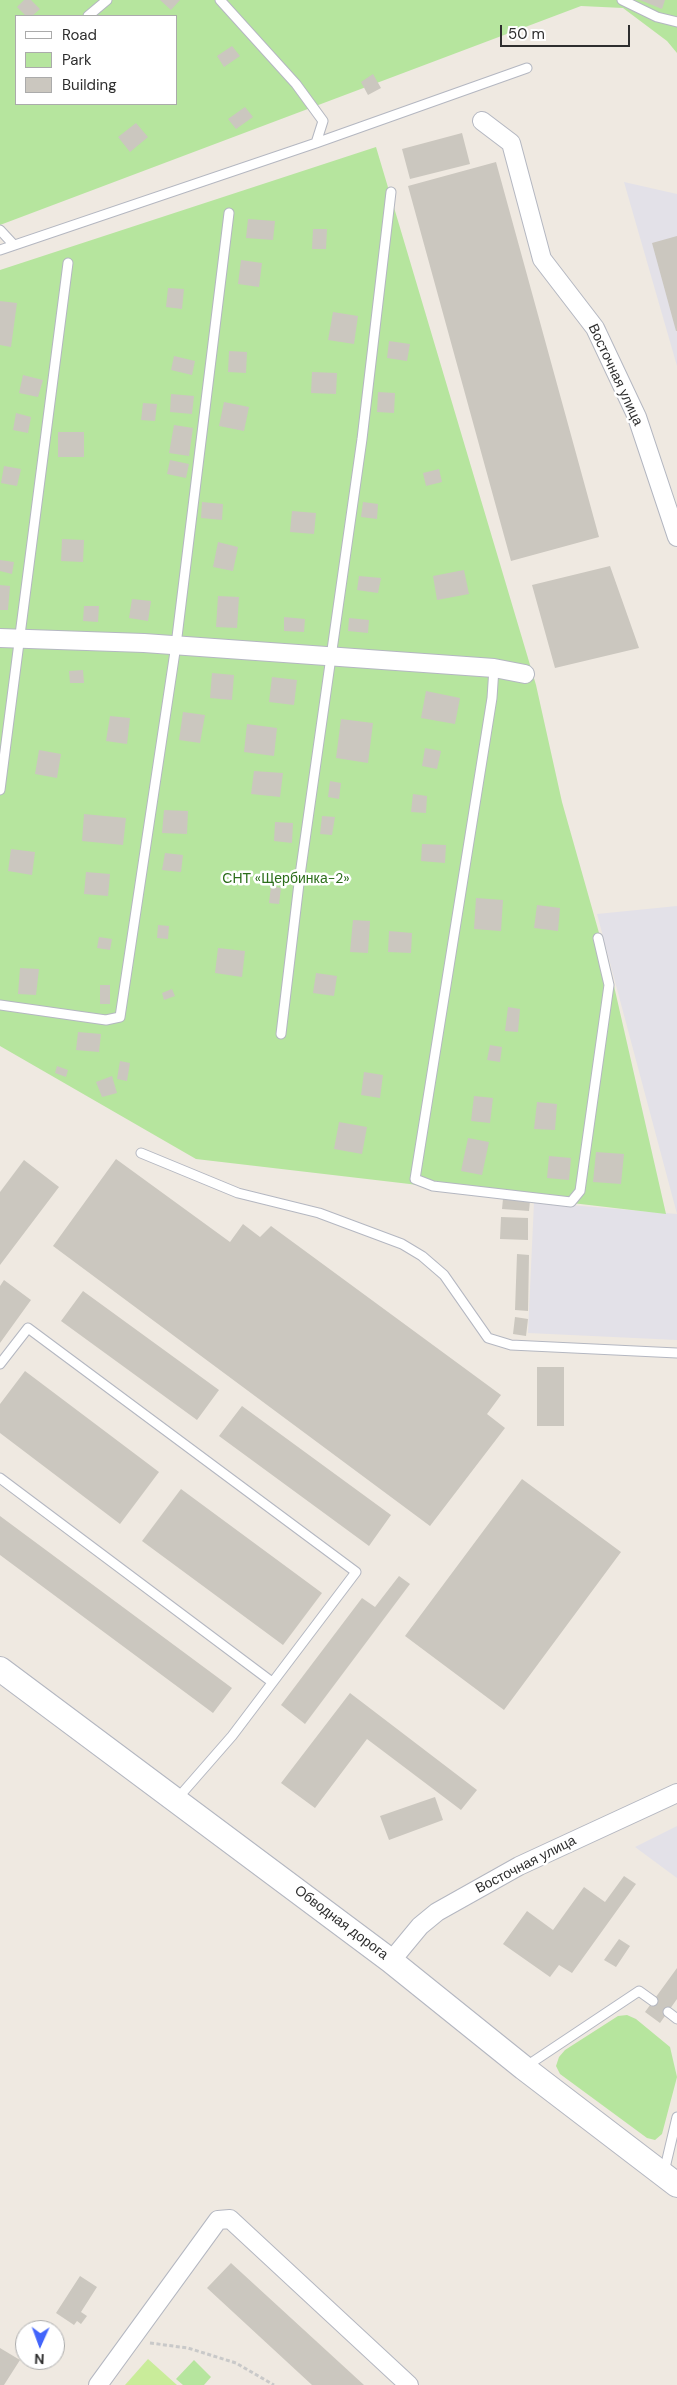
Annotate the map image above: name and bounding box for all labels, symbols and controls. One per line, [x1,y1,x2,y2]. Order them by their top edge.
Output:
legend [15,15,178,105]
scale bar [502,15,632,47]
text: 50 m [508,24,545,44]
text: Road [62,25,97,45]
text: Park [62,50,92,70]
text: Building [62,75,117,95]
street label: Восточная улица [584,321,646,429]
park label: СНТ «Щербинка-2» [222,871,350,887]
street label: Восточная улица [473,1832,579,1898]
street label: Обводная дорога [291,1882,391,1964]
north arrow [15,2320,65,2370]
text: N [34,2350,45,2368]

